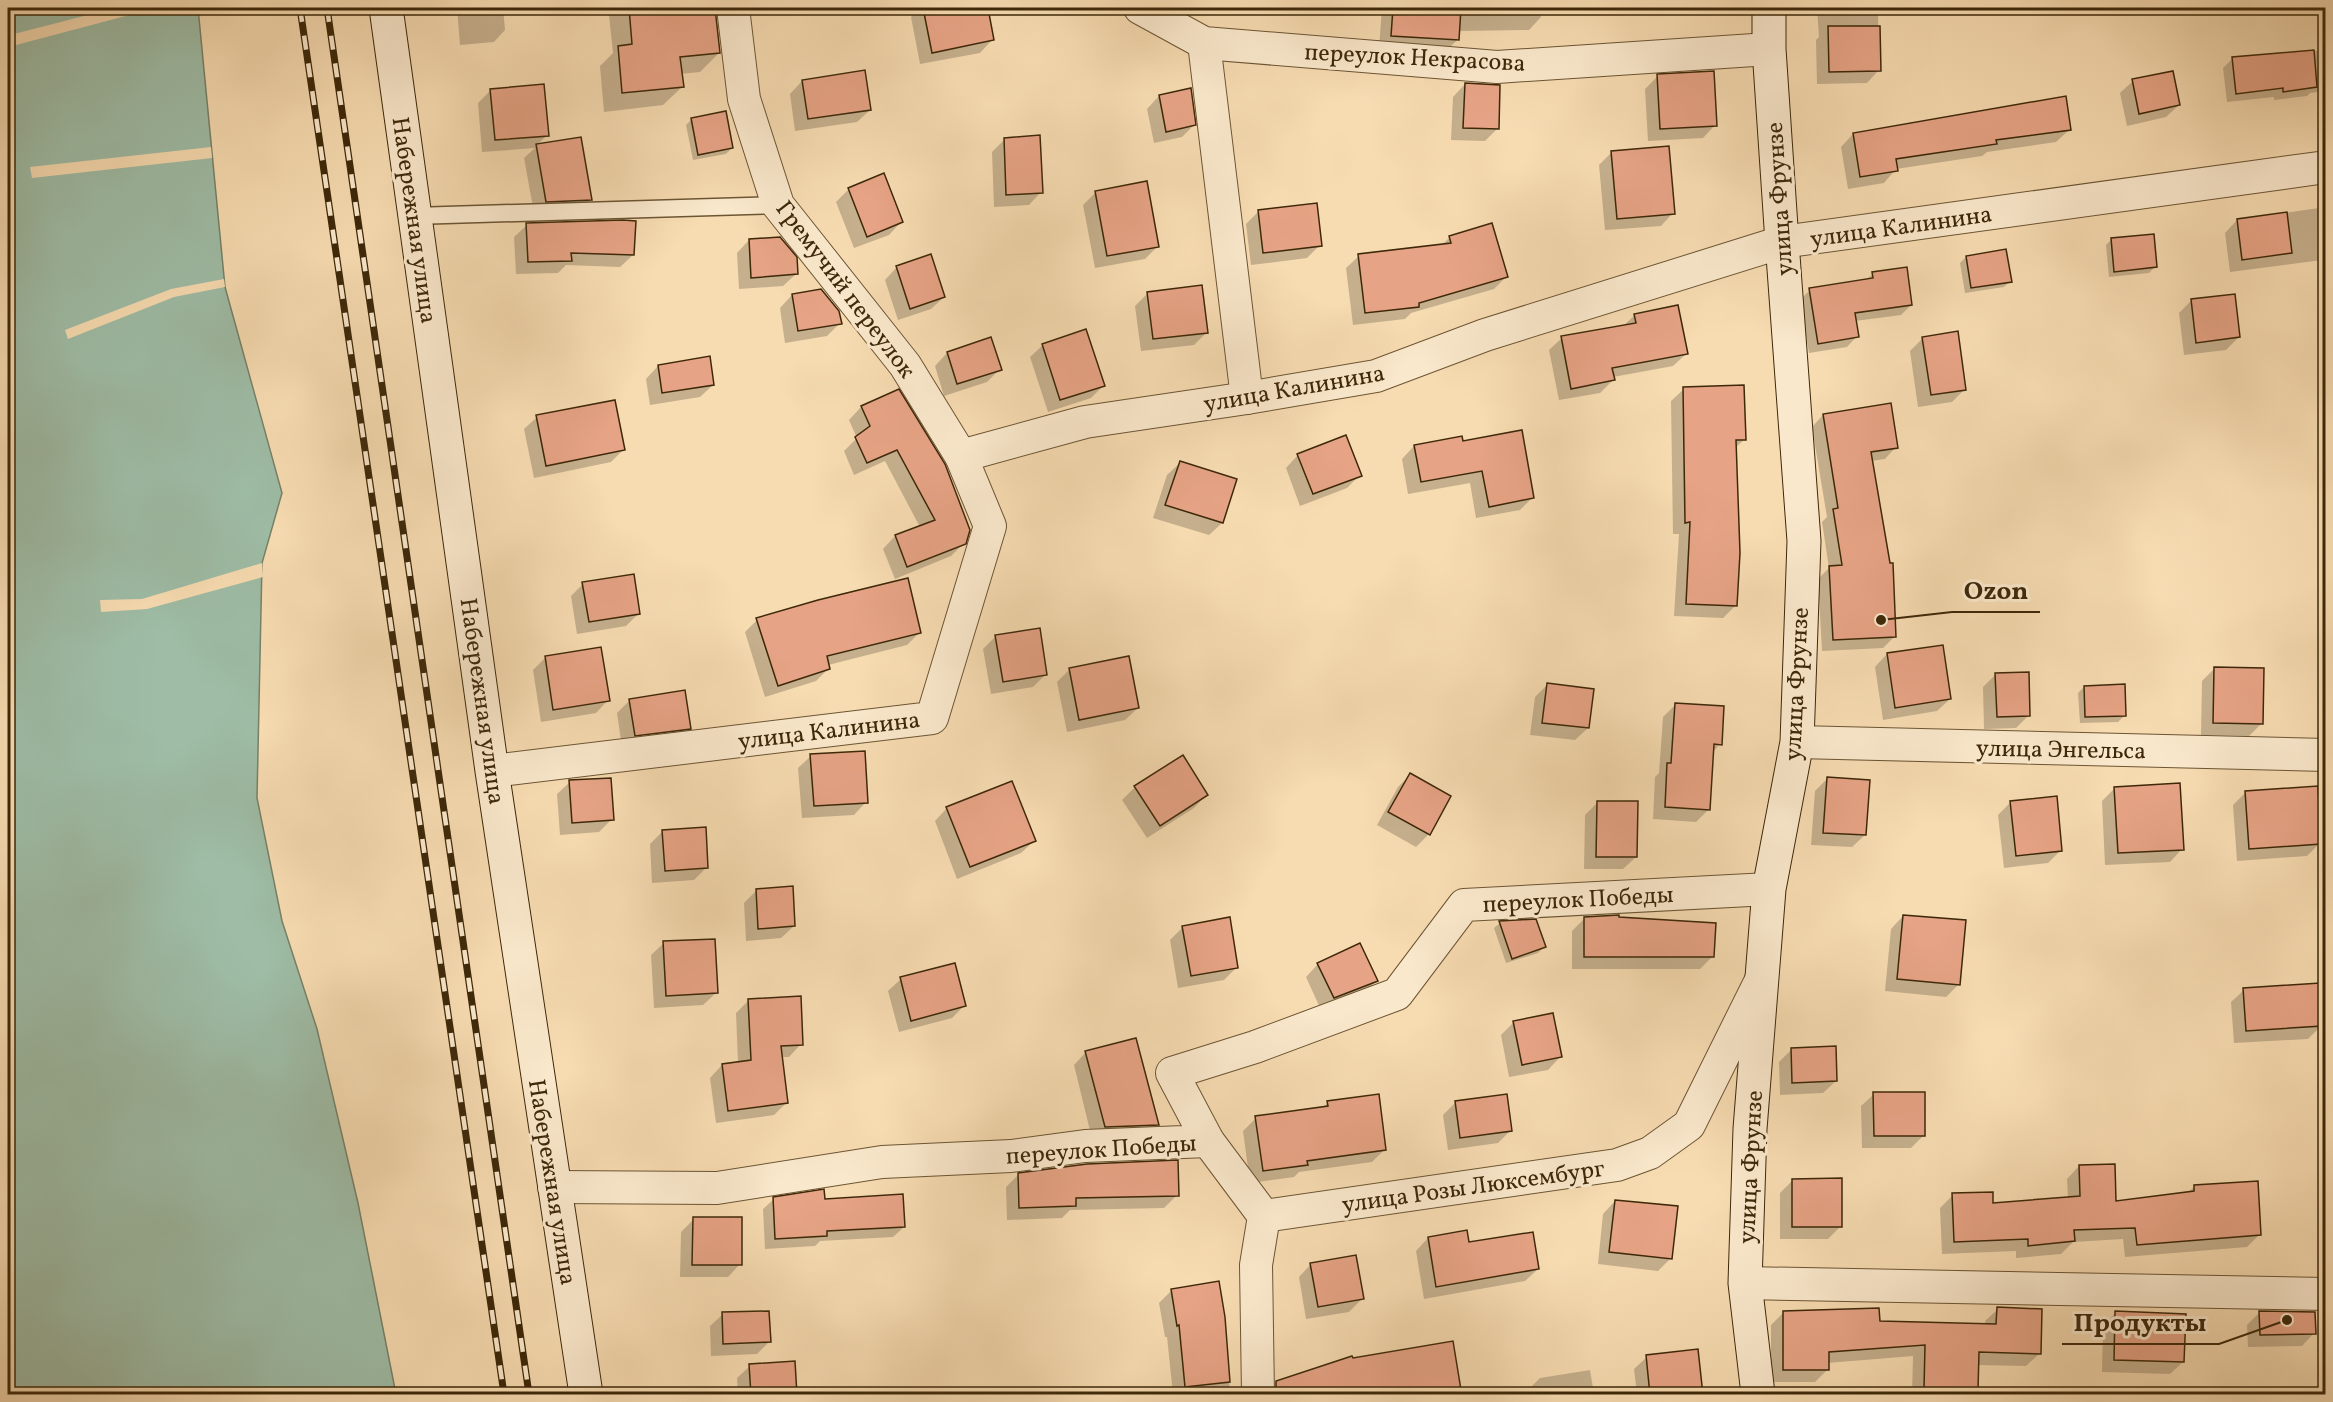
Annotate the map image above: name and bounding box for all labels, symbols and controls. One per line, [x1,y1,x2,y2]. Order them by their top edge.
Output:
street label: переулок Некрасова [1303,36,1526,82]
street label: Набережная улица [382,115,444,326]
street label: улица Фрунзе [1759,121,1803,277]
street label: Гремучий переулок [766,194,923,386]
street label: улица Калинина [1808,198,1994,258]
street label: улица Калинина [1201,357,1388,423]
callout: Ozon [1952,568,2040,612]
text: Ozon [1964,574,2028,610]
street label: Набережная улица [450,596,512,807]
street label: улица Фрунзе [1777,606,1819,762]
street label: улица Калинина [736,704,922,760]
street label: улица Энгельса [1976,733,2146,769]
street label: переулок Победы [1482,879,1674,923]
street label: Набережная улица [518,1077,584,1288]
street label: улица Фрунзе [1731,1089,1773,1245]
street label: переулок Победы [1005,1127,1198,1175]
street label: улица Розы Люксембург [1340,1153,1607,1223]
callout: Продукты [2062,1300,2219,1344]
text: Продукты [2074,1306,2206,1342]

